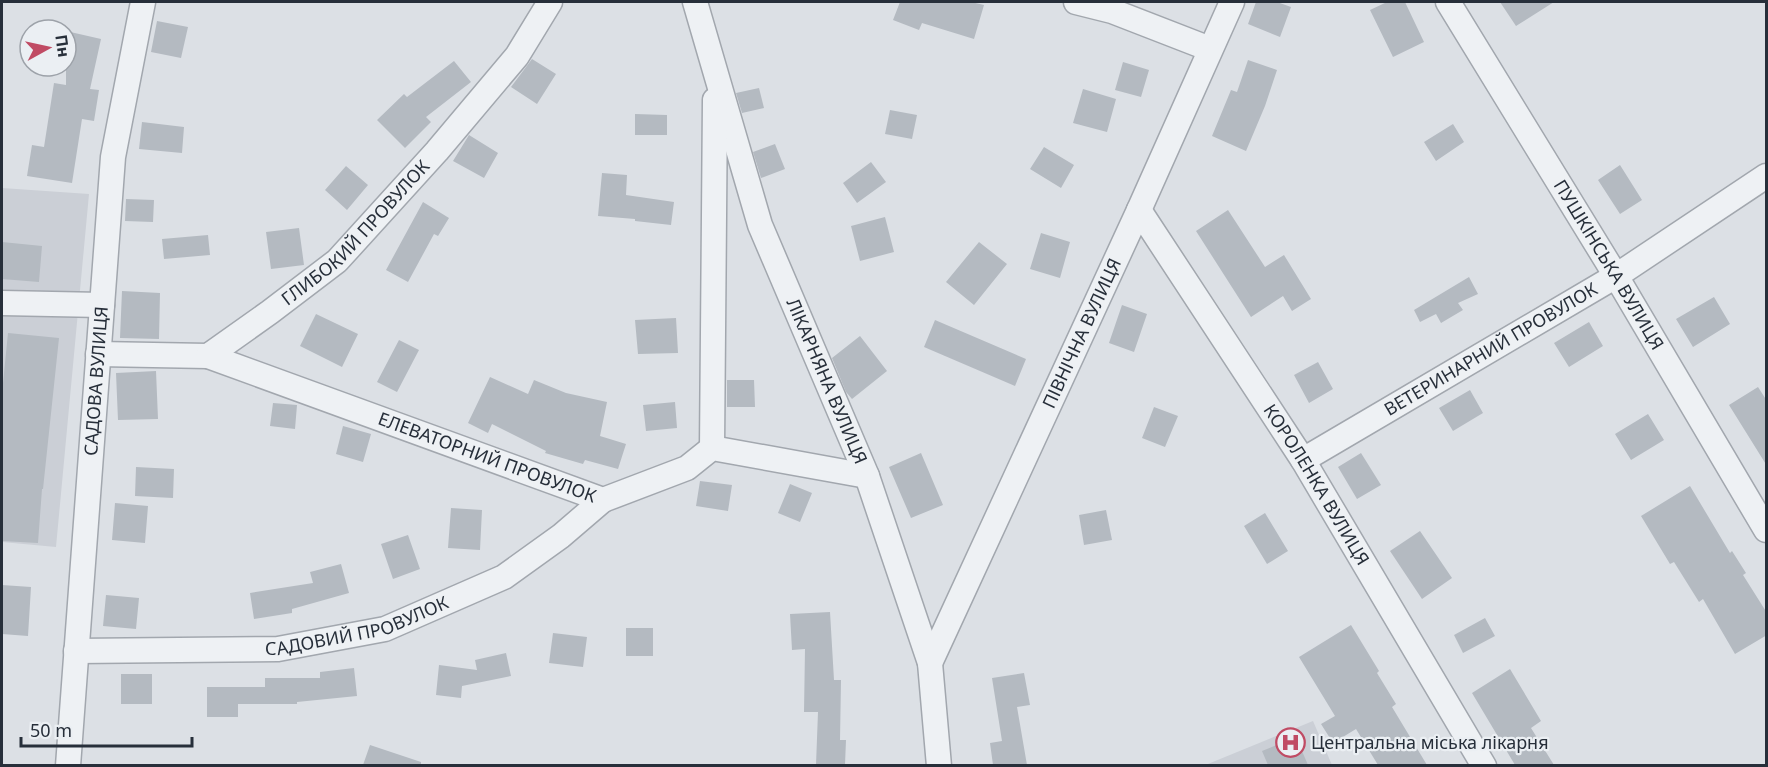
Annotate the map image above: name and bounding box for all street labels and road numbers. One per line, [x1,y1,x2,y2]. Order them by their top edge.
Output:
street label: ГЛИБОКИЙ ПРОВУЛОК [276,154,435,310]
street label: ПУШКІНСЬКА ВУЛИЦЯ [1549,175,1670,354]
street label: ПІВНІЧНА ВУЛИЦЯ [1036,254,1126,412]
street label: ВЕТЕРИНАРНИЙ ПРОВУЛОК [1379,276,1602,421]
street label: ЛІКАРНЯНА ВУЛИЦЯ [782,294,873,467]
street label: САДОВА ВУЛИЦЯ [78,305,113,457]
street label: КОРОЛЕНКА ВУЛИЦЯ [1259,399,1375,569]
street label: ЕЛЕВАТОРНИЙ ПРОВУЛОК [375,406,601,508]
street label: САДОВИЙ ПРОВУЛОК [265,590,453,660]

